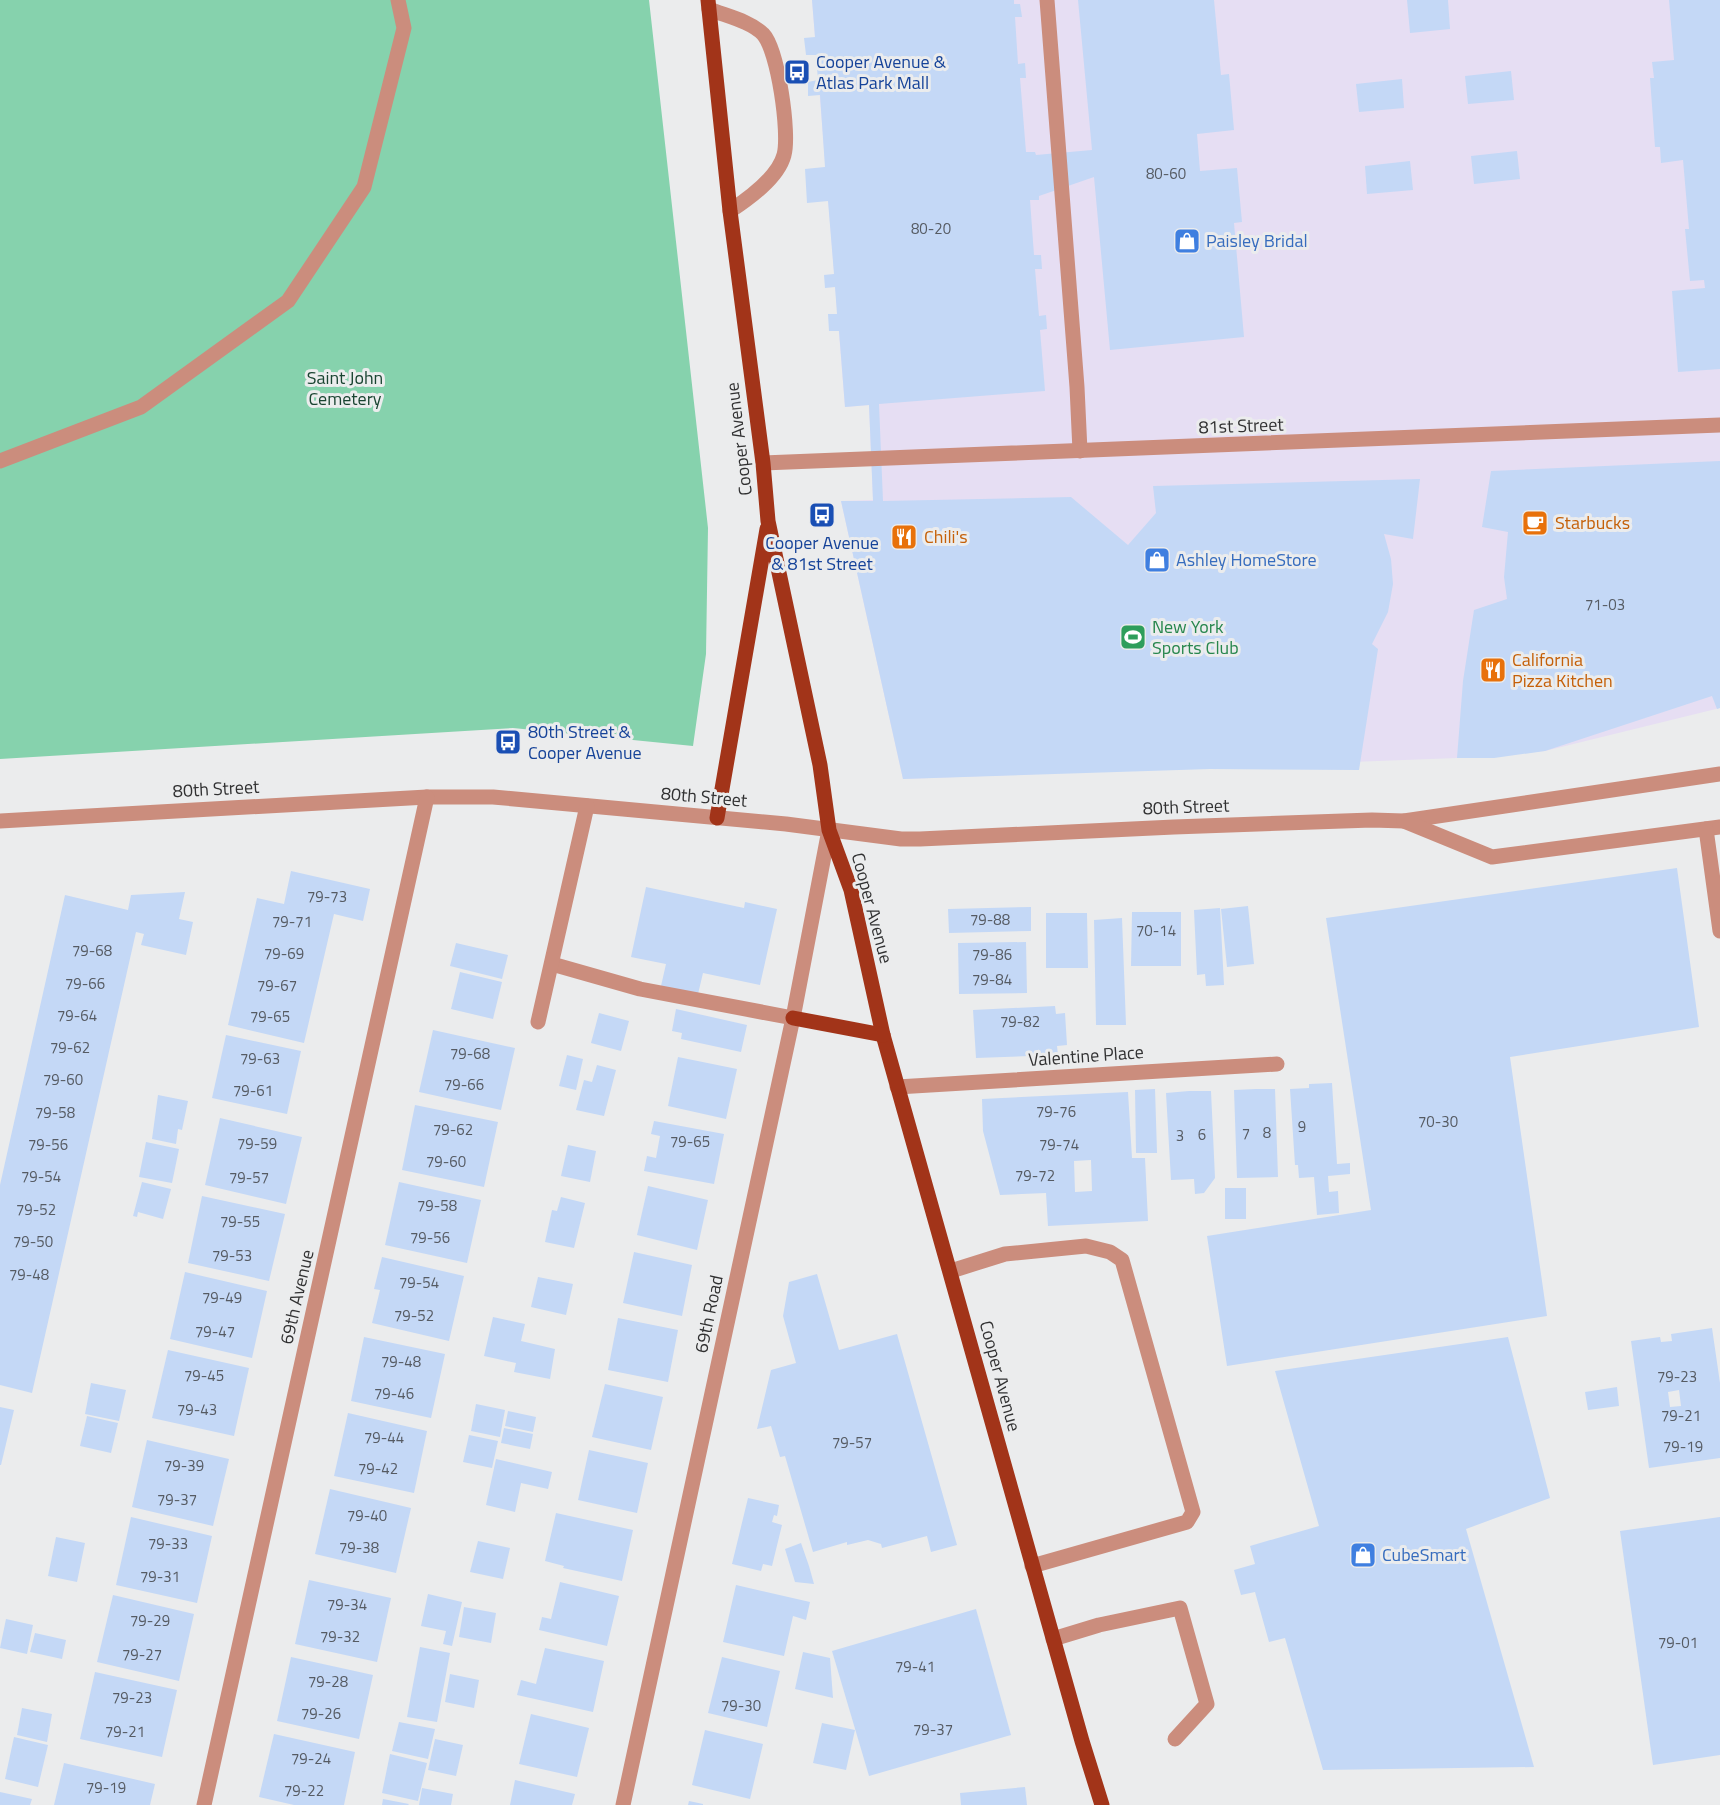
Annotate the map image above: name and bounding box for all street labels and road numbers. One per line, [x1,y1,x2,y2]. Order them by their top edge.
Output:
street label: Cooper Avenue [718,381,759,497]
street label: 81st Street [1198,410,1285,440]
street label: 80th Street [172,773,261,804]
street label: 80th Street [660,779,749,814]
street label: 80th Street [1142,791,1230,822]
street label: Cooper Avenue [845,849,900,966]
street label: Valentine Place [1027,1038,1145,1073]
street label: 69th Avenue [273,1247,321,1347]
street label: 69th Road [687,1272,730,1355]
street label: Cooper Avenue [973,1317,1028,1434]

